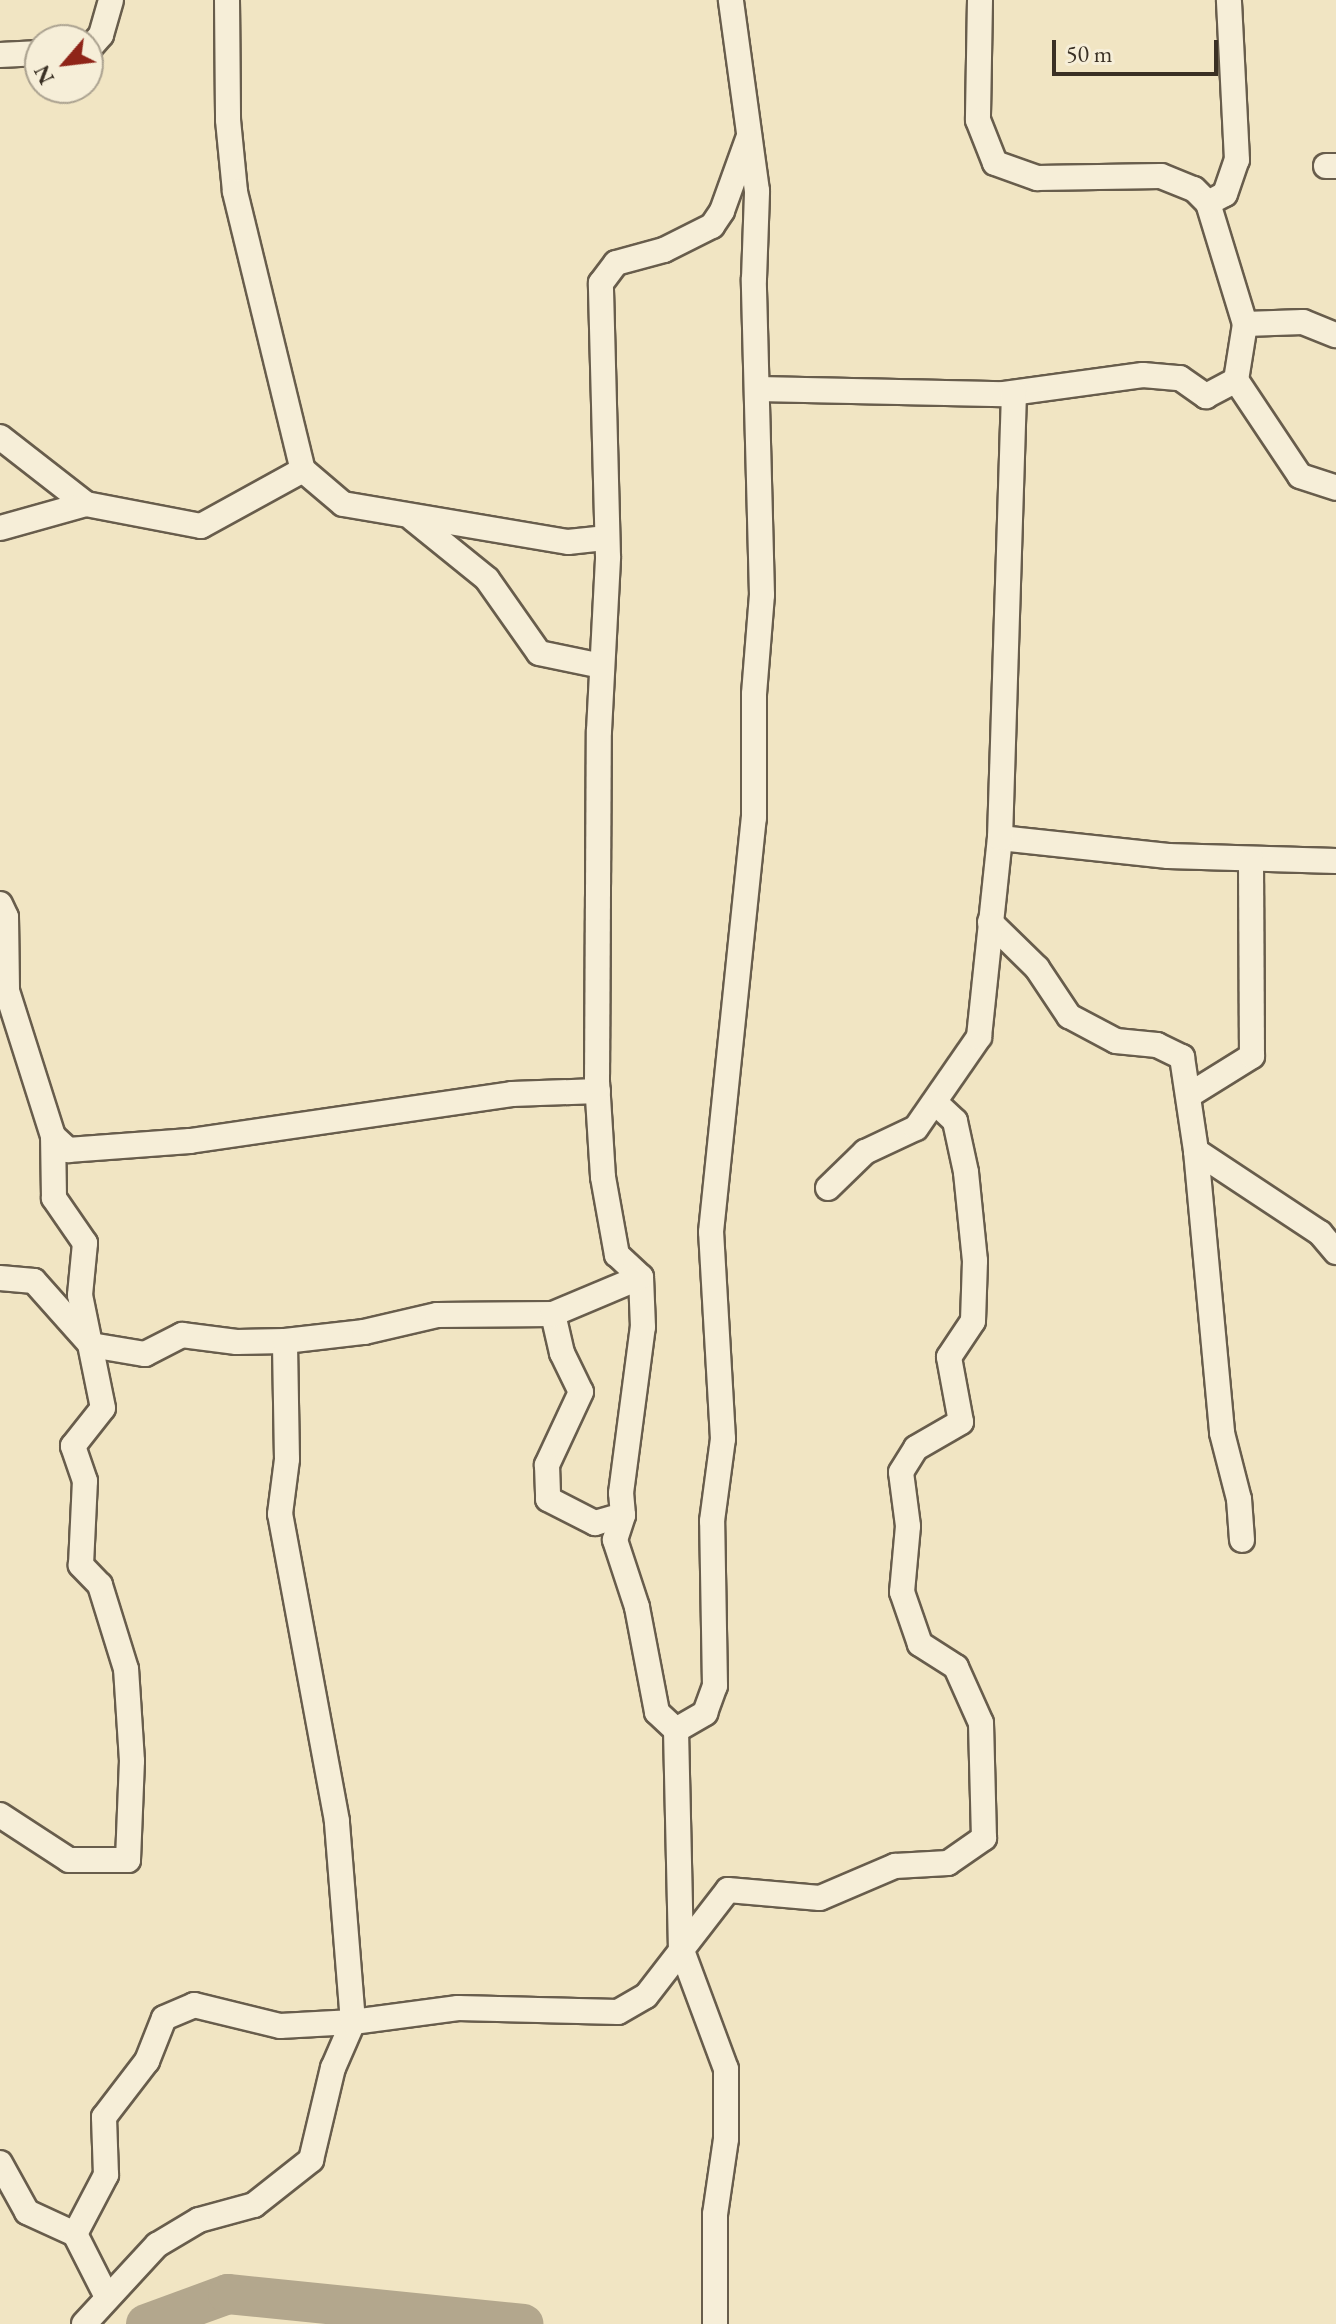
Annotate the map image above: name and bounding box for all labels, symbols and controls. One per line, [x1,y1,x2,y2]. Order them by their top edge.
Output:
north arrow [24,24,104,104]
scale bar [1056,24,1222,74]
text: 50 m [1066,38,1113,69]
text: N [27,60,61,89]

